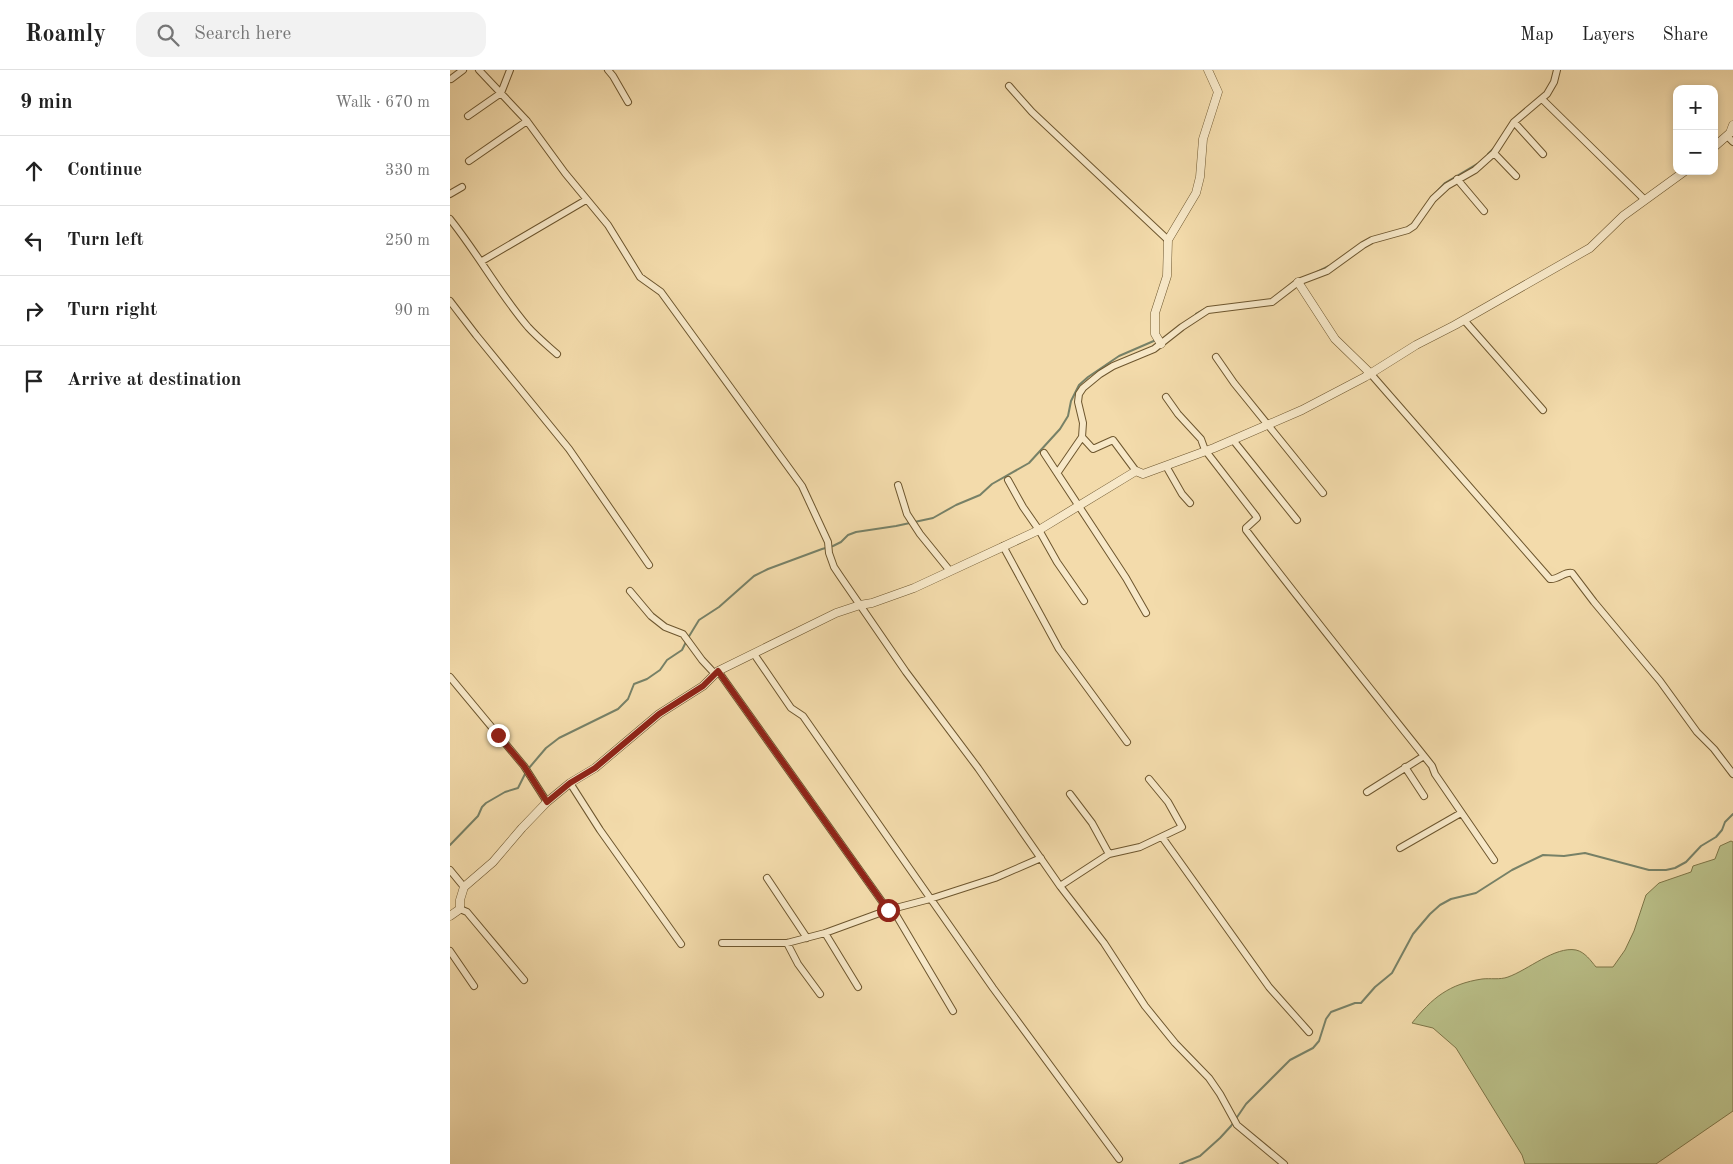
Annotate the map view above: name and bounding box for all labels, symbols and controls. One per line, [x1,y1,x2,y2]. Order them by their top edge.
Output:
search box [136,12,486,57]
icon: search [154,21,182,49]
text: Roamly [25,23,106,47]
text: Search here [194,25,291,44]
text: Map [1520,26,1554,44]
text: Layers [1582,26,1634,44]
text: Share [1662,26,1708,44]
map controls [1673,85,1718,175]
button: + [1673,85,1718,130]
text: 9 min [20,92,73,113]
text: Walk · 670 m [335,95,430,111]
button: − [1673,130,1718,175]
icon: ahead [20,157,48,185]
text: Continue [67,161,142,180]
text: 330 m [385,163,430,179]
icon: left [20,227,48,255]
text: Turn left [67,231,144,250]
text: 250 m [385,233,430,249]
icon: right [20,297,48,325]
text: Turn right [67,301,157,320]
text: 90 m [394,303,430,319]
icon: arrive [20,367,48,395]
text: Arrive at destination [67,371,241,390]
route end [487,724,510,747]
route start [877,899,900,922]

